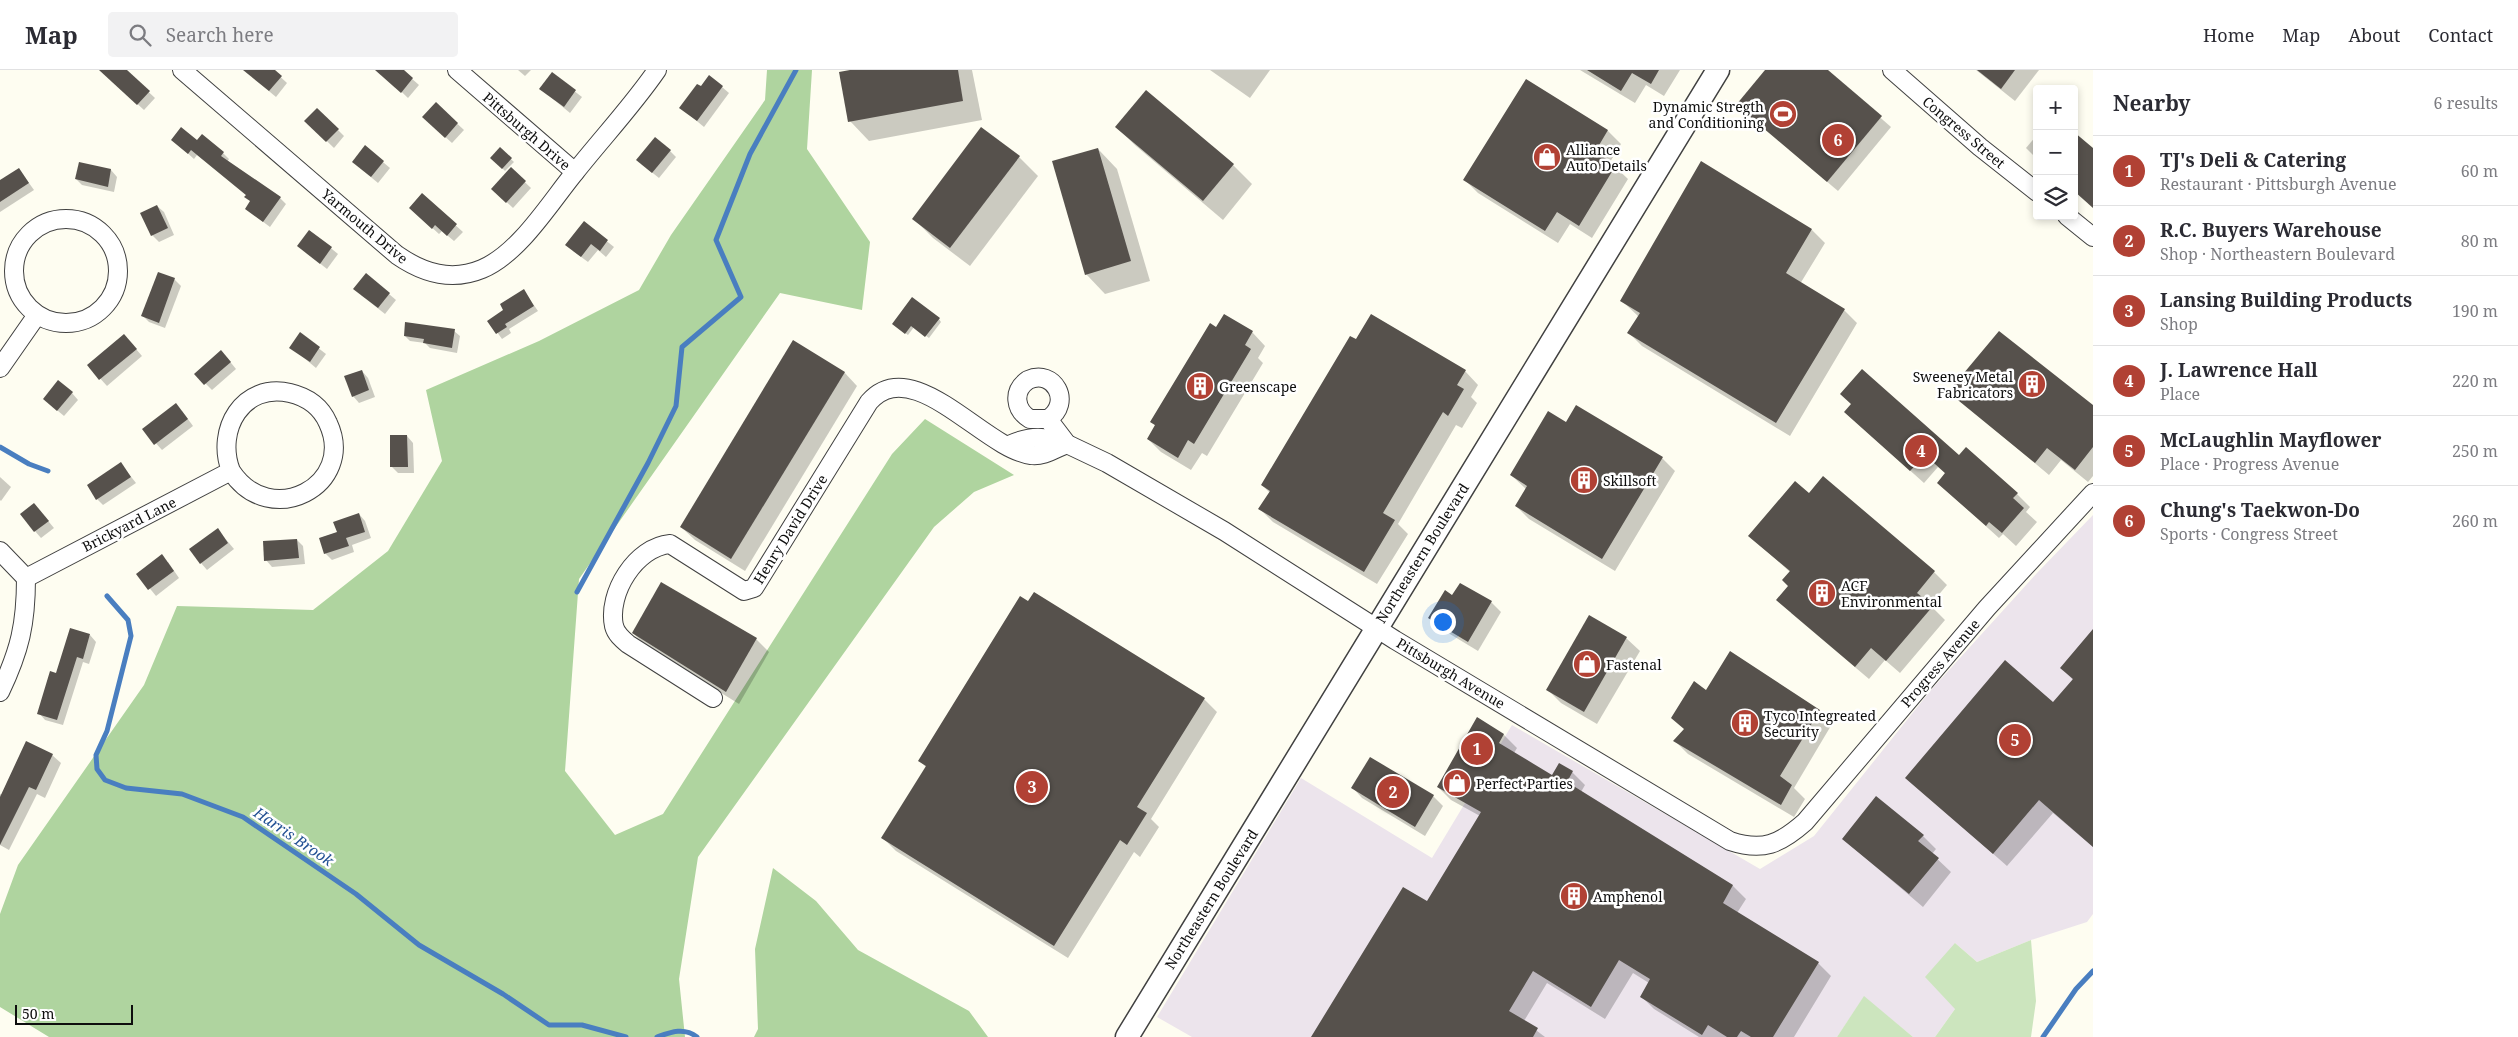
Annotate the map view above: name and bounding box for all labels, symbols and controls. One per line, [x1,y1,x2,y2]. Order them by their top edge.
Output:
search box [108,12,458,57]
text: Map [25,18,78,51]
icon: search [126,21,154,49]
text: Search here [166,22,274,48]
text: Home [2203,23,2254,47]
text: Map [2282,23,2320,47]
text: About [2348,23,2400,47]
text: Contact [2428,23,2493,47]
map controls [2033,85,2078,220]
button: + [2033,85,2078,130]
street label: Pittsburgh Drive [479,88,575,174]
text: Nearby [2113,89,2191,117]
street label: Congress Street [1919,92,2009,172]
text: 6 results [2434,92,2498,114]
place label: Dynamic Stregth and Conditioning [1649,97,1764,132]
sports icon: Dynamic Stregth and Conditioning [1768,99,1798,129]
pin: 6 [1822,121,1854,159]
button: − [2033,130,2078,175]
place label: Alliance Auto Details [1566,140,1647,175]
shop icon: Alliance Auto Details [1532,142,1562,172]
text: TJ's Deli & Catering [2160,147,2346,173]
text: 1 [2124,160,2134,182]
text: 60 m [2461,160,2498,182]
text: Restaurant · Pittsburgh Avenue [2160,173,2396,195]
button: layers [2033,175,2078,220]
street label: Yarmouth Drive [317,184,412,268]
text: R.C. Buyers Warehouse [2160,217,2382,243]
text: 2 [2124,230,2134,252]
text: 80 m [2461,230,2498,252]
text: Shop · Northeastern Boulevard [2160,243,2395,265]
text: Lansing Building Products [2160,287,2412,313]
text: 3 [2124,300,2134,322]
text: 190 m [2452,300,2498,322]
text: Shop [2160,313,2198,335]
text: J. Lawrence Hall [2160,357,2318,383]
place label: Sweeney Metal Fabricators [1913,367,2014,402]
building icon: Sweeney Metal Fabricators [2017,369,2047,399]
text: 4 [2124,370,2134,392]
text: 220 m [2452,370,2498,392]
building icon: Greenscape [1185,371,1215,401]
place label: Greenscape [1219,377,1297,396]
text: Place [2160,383,2200,405]
text: McLaughlin Mayflower [2160,427,2381,453]
pin: 4 [1905,432,1937,470]
text: 5 [2124,440,2134,462]
text: 250 m [2452,440,2498,462]
text: Place · Progress Avenue [2160,453,2339,475]
building icon: Skillsoft [1569,465,1599,495]
street label: Henry David Drive [749,471,831,587]
place label: Skillsoft [1603,471,1657,490]
street label: Northeastern Boulevard [1371,479,1473,627]
street label: Brickyard Lane [79,492,179,556]
text: Chung's Taekwon-Do [2160,497,2360,523]
text: 6 [2124,510,2134,532]
text: 260 m [2452,510,2498,532]
text: Sports · Congress Street [2160,523,2338,545]
place label: ACF Environmental [1841,576,1943,611]
building icon: ACF Environmental [1807,578,1837,608]
your location [1430,609,1456,635]
street label: Progress Avenue [1896,615,1984,711]
street label: Pittsburgh Avenue [1393,633,1509,713]
shop icon: Fastenal [1572,649,1602,679]
place label: Fastenal [1606,655,1662,674]
place label: Tyco Integreated Security [1764,706,1877,741]
building icon: Tyco Integreated Security [1730,708,1760,738]
pin: 5 [1999,721,2031,759]
pin: 1 [1461,730,1493,768]
pin: 3 [1016,768,1048,806]
shop icon: Perfect Parties [1442,768,1472,798]
pin: 2 [1377,773,1409,811]
place label: Perfect Parties [1476,774,1573,793]
water label: Harris Brook [249,801,338,870]
street label: Northeastern Boulevard [1160,825,1262,973]
building icon: Amphenol [1559,881,1589,911]
place label: Amphenol [1593,887,1663,906]
scale bar [15,1002,132,1025]
text: 50 m [22,1004,55,1023]

